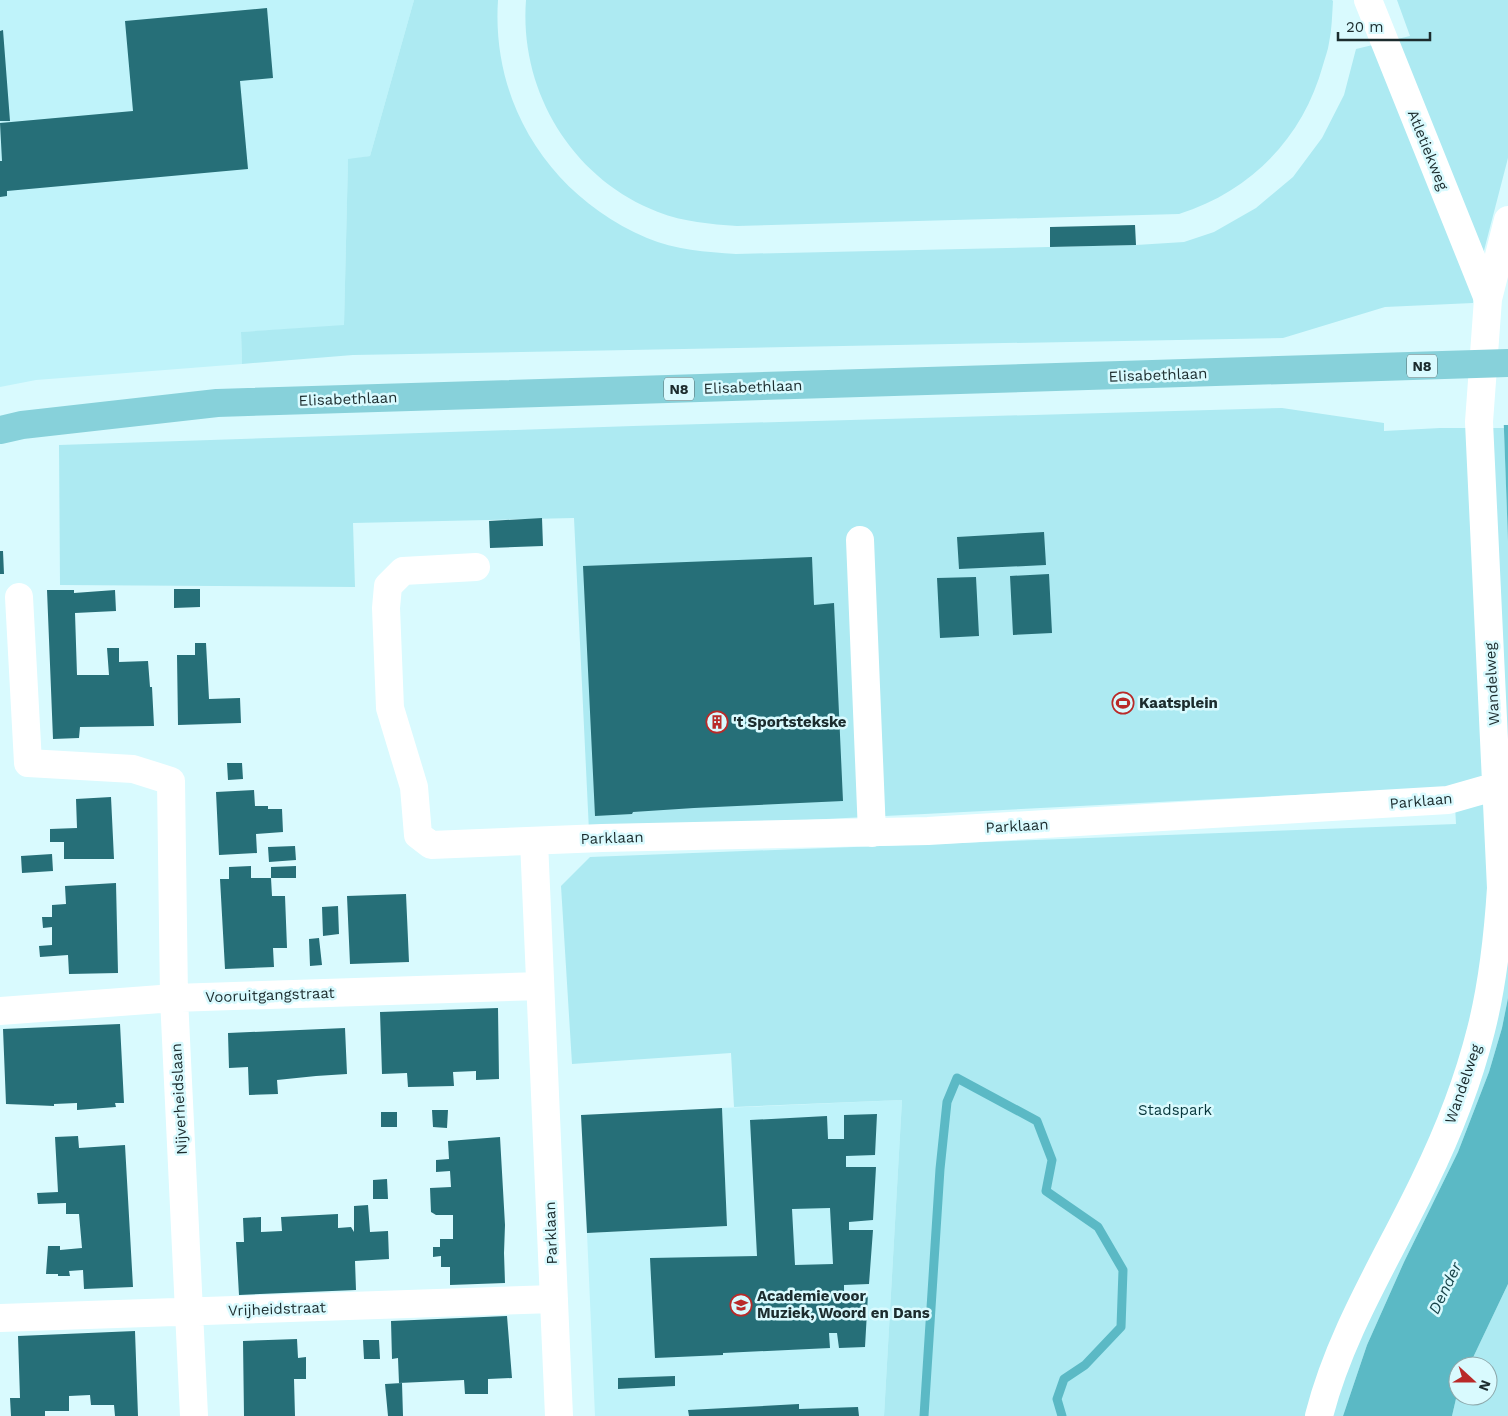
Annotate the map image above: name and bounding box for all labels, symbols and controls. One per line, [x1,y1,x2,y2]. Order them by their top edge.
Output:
scale bar [1338,10,1430,42]
text: 20 m [1346,18,1384,36]
street label: Atletiekweg [1404,107,1452,193]
road number: N8 [1407,354,1437,378]
street label: Elisabethlaan [1108,364,1208,386]
street label: Elisabethlaan [703,376,803,398]
road number: N8 [664,378,694,400]
street label: Elisabethlaan [298,388,398,410]
street label: Wandelweg [1481,642,1503,726]
sports icon: Kaatsplein [1111,691,1135,715]
place label: Kaatsplein [1139,694,1218,712]
building icon: 't Sportstekske [705,710,729,734]
place label: 't Sportstekske [733,713,847,731]
street label: Parklaan [1389,789,1453,813]
street label: Parklaan [985,815,1049,837]
street label: Parklaan [580,828,644,848]
street label: Vooruitgangstraat [205,984,336,1006]
street label: Wandelweg [1441,1042,1485,1126]
street label: Nijverheidslaan [167,1043,191,1155]
park label: Stadspark [1138,1101,1213,1119]
street label: Parklaan [541,1201,561,1265]
water label: Dender [1424,1258,1466,1317]
place label: Academie voor Muziek, Woord en Dans [757,1287,930,1322]
school or university icon: Academie voor Muziek, Woord en Dans [729,1293,753,1317]
street label: Vrijheidstraat [228,1298,327,1320]
north arrow [1448,1356,1498,1406]
text: N [1476,1378,1494,1393]

